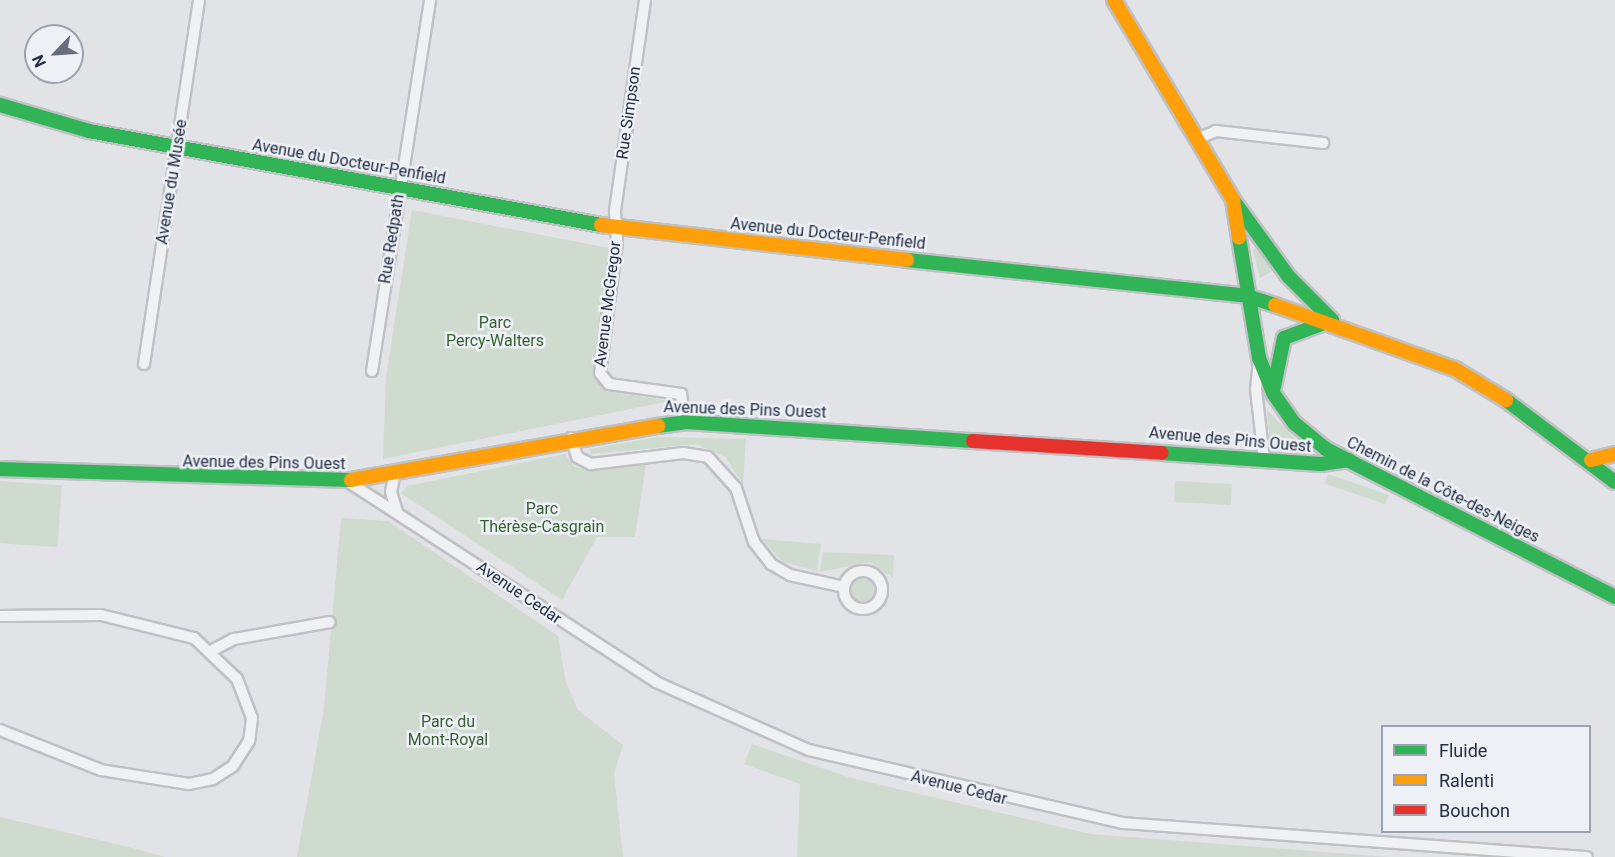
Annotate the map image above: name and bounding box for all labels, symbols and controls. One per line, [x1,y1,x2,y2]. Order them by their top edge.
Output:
north arrow [24,24,84,84]
text: N [28,52,50,70]
street label: Rue Simpson [613,65,645,161]
street label: Avenue du Musée [153,118,191,246]
street label: Avenue du Docteur-Penfield [251,136,447,188]
street label: Rue Redpath [375,193,409,285]
street label: Avenue du Docteur-Penfield [730,214,926,254]
street label: Avenue McGregor [591,240,625,368]
park label: Parc Percy-Walters [446,313,544,351]
street label: Avenue des Pins Ouest [663,398,827,422]
street label: Avenue des Pins Ouest [1148,423,1312,457]
street label: Chemin de la Côte-des-Neiges [1343,433,1543,547]
street label: Avenue des Pins Ouest [182,452,346,474]
park label: Parc Thérèse-Casgrain [480,499,604,537]
street label: Avenue Cedar [473,558,565,628]
park label: Parc du Mont-Royal [408,712,488,750]
legend [1381,725,1591,833]
text: Fluide [1439,740,1487,761]
street label: Avenue Cedar [909,767,1009,809]
text: Ralenti [1439,770,1494,791]
text: Bouchon [1439,800,1510,821]

